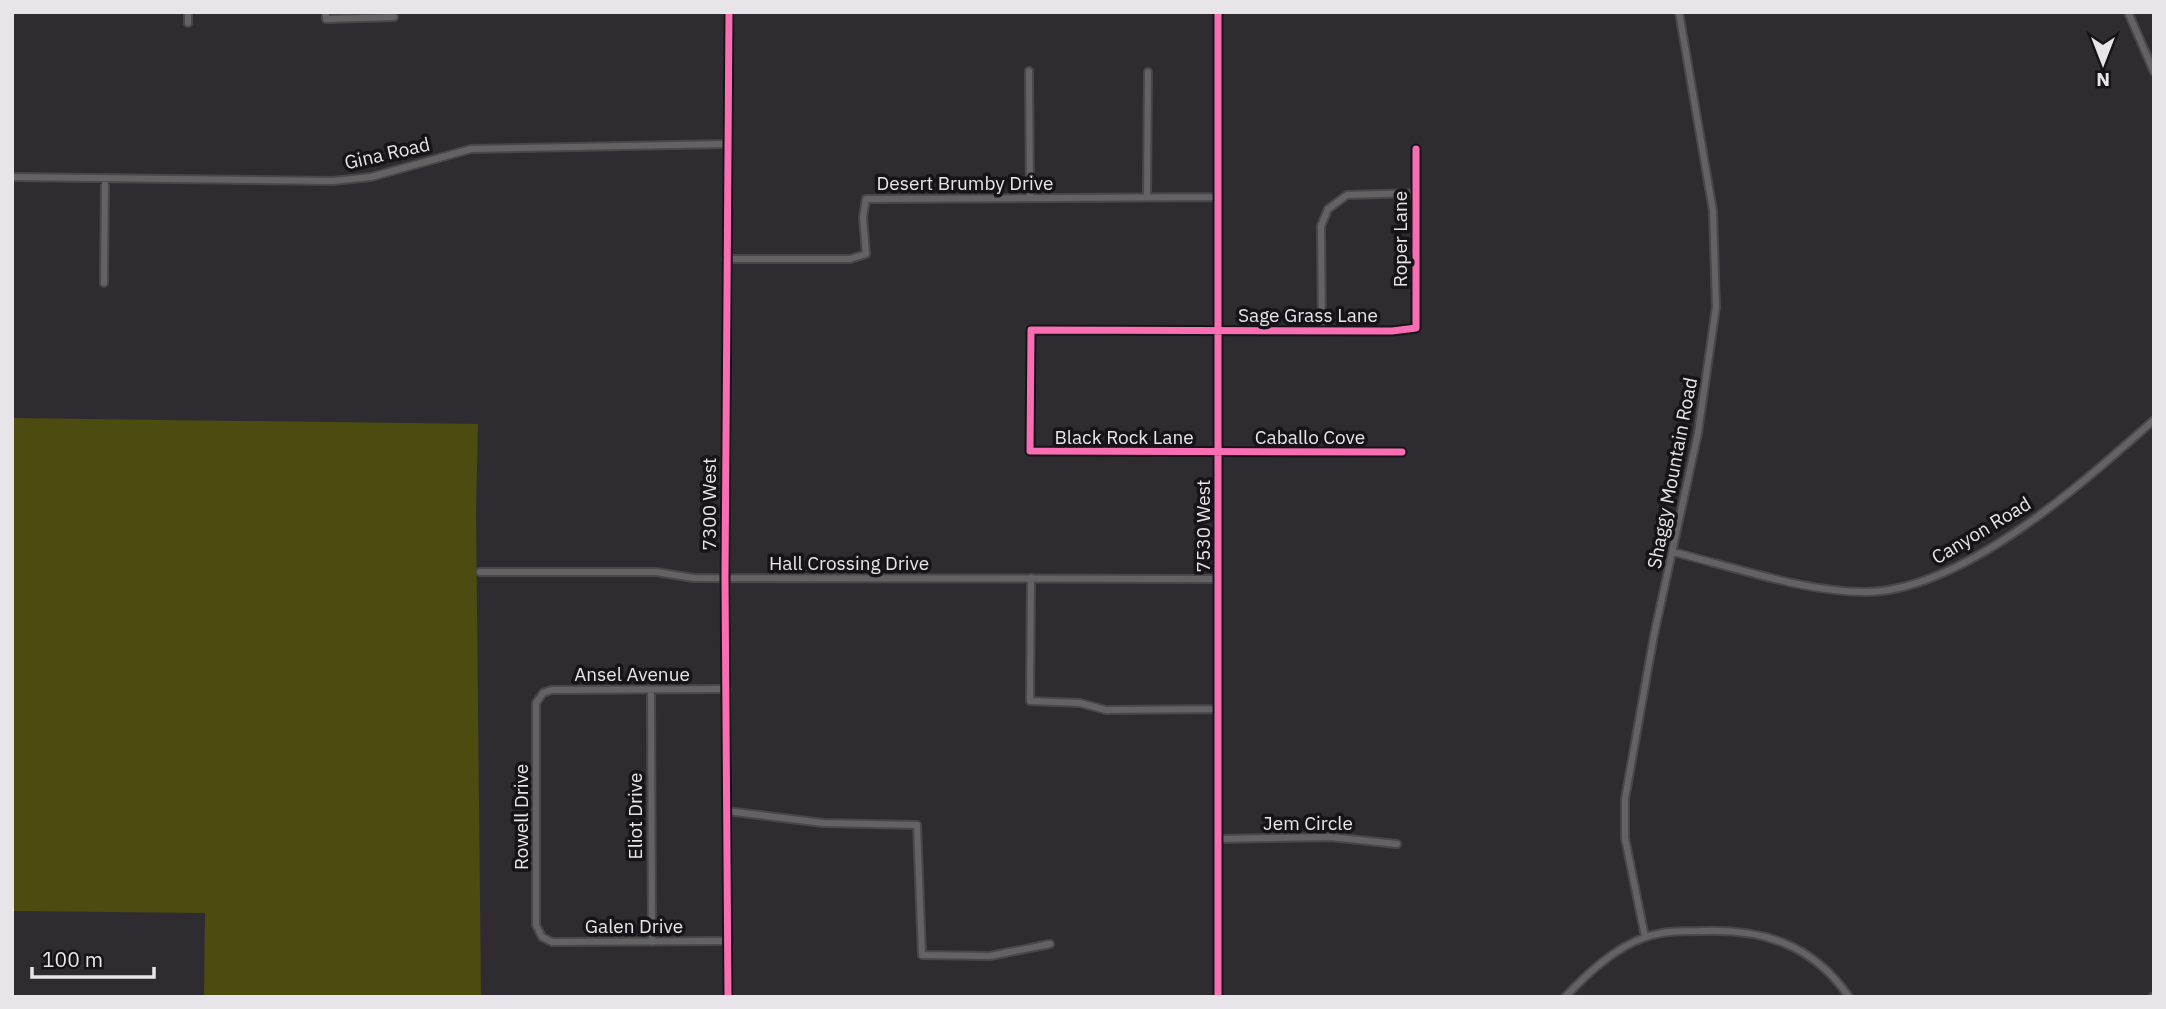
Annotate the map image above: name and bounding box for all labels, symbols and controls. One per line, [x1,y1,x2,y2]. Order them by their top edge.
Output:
north arrow [2068,28,2138,98]
text: N [2096,68,2110,92]
street label: Gina Road [342,132,432,174]
street label: Desert Brumby Drive [877,171,1053,195]
street label: Roper Lane [1388,191,1412,287]
street label: Sage Grass Lane [1238,303,1378,327]
street label: Shaggy Mountain Road [1642,375,1702,571]
street label: Black Rock Lane [1054,425,1194,449]
street label: Caballo Cove [1255,425,1365,449]
street label: 7300 West [697,458,721,550]
street label: 7530 West [1191,480,1215,572]
street label: Canyon Road [1927,491,2035,569]
street label: Hall Crossing Drive [769,551,929,575]
street label: Ansel Avenue [574,662,690,686]
street label: Rowell Drive [509,764,533,870]
street label: Eliot Drive [623,773,647,859]
street label: Jem Circle [1263,811,1353,835]
street label: Galen Drive [585,914,683,938]
scale bar [32,936,154,980]
text: 100 m [42,945,103,973]

